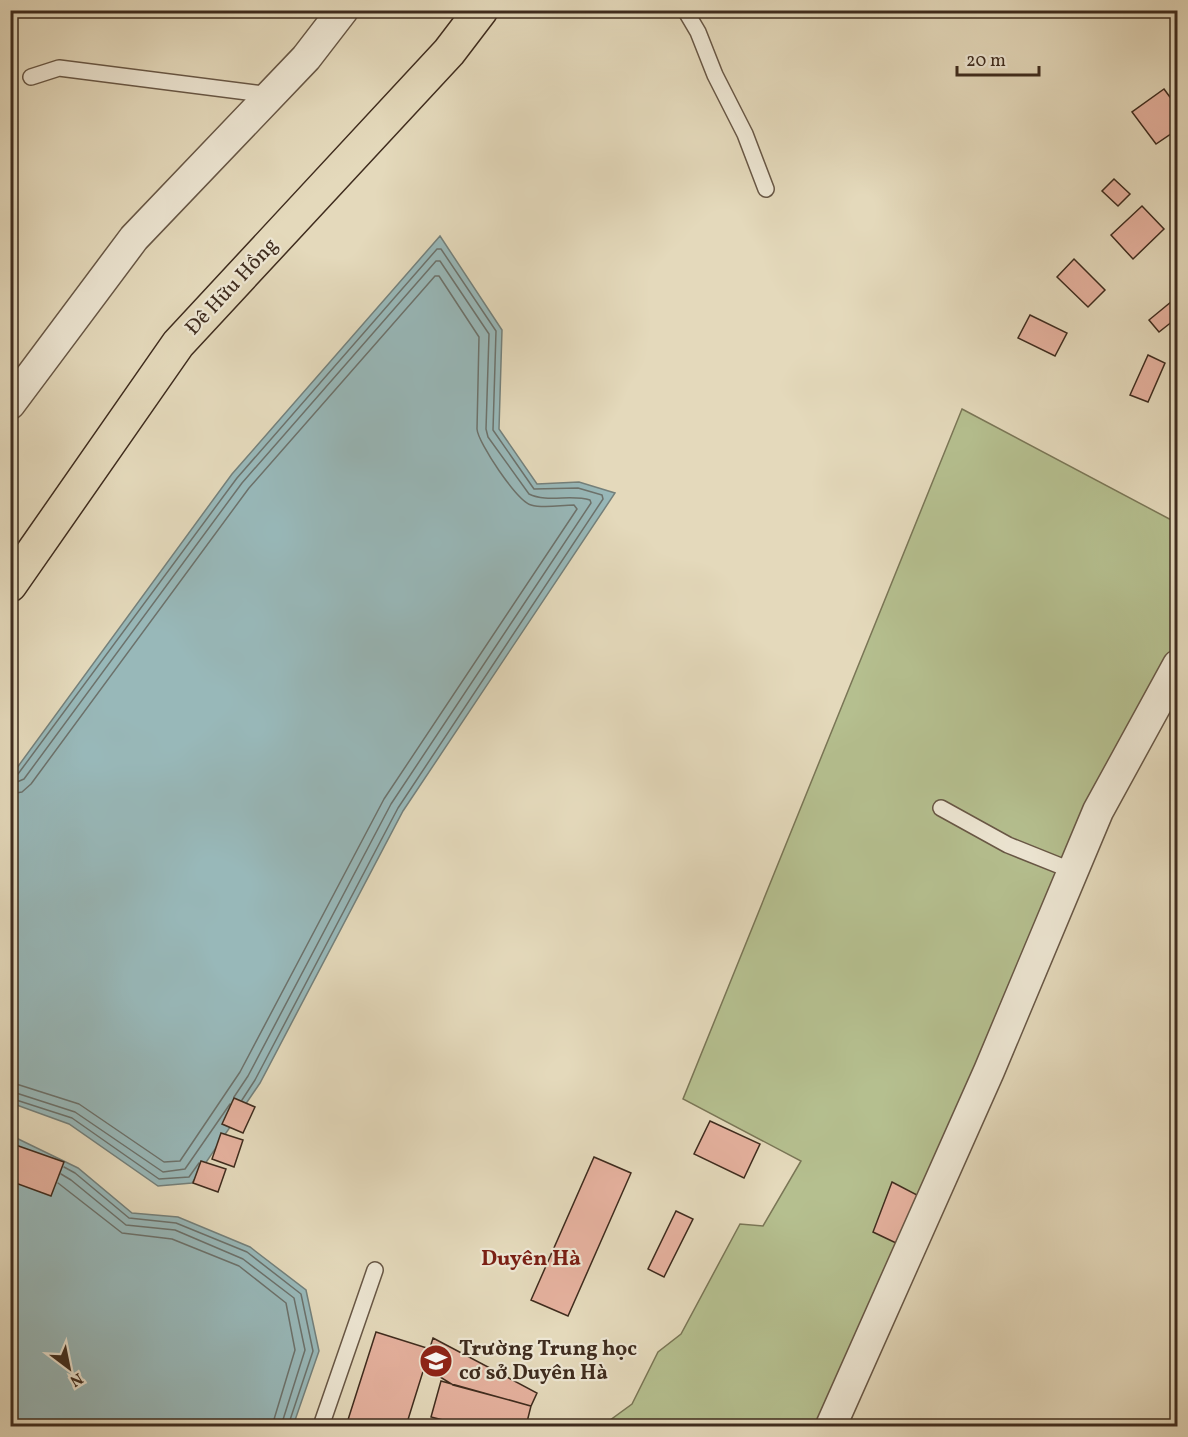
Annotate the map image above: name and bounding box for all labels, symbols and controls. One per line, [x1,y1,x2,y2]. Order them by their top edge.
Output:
scale bar [957,39,1040,77]
text: 20 m [966,49,1006,74]
street label: Đê Hữu Hồng [179,232,285,342]
district label: Duyên Hà [481,1244,581,1275]
place label: Trường Trung học cơ sở Duyên Hà [459,1335,637,1388]
north arrow [39,1338,99,1398]
school or university icon: Trường Trung học cơ sở Duyên Hà [418,1343,454,1379]
text: N [65,1367,87,1392]

